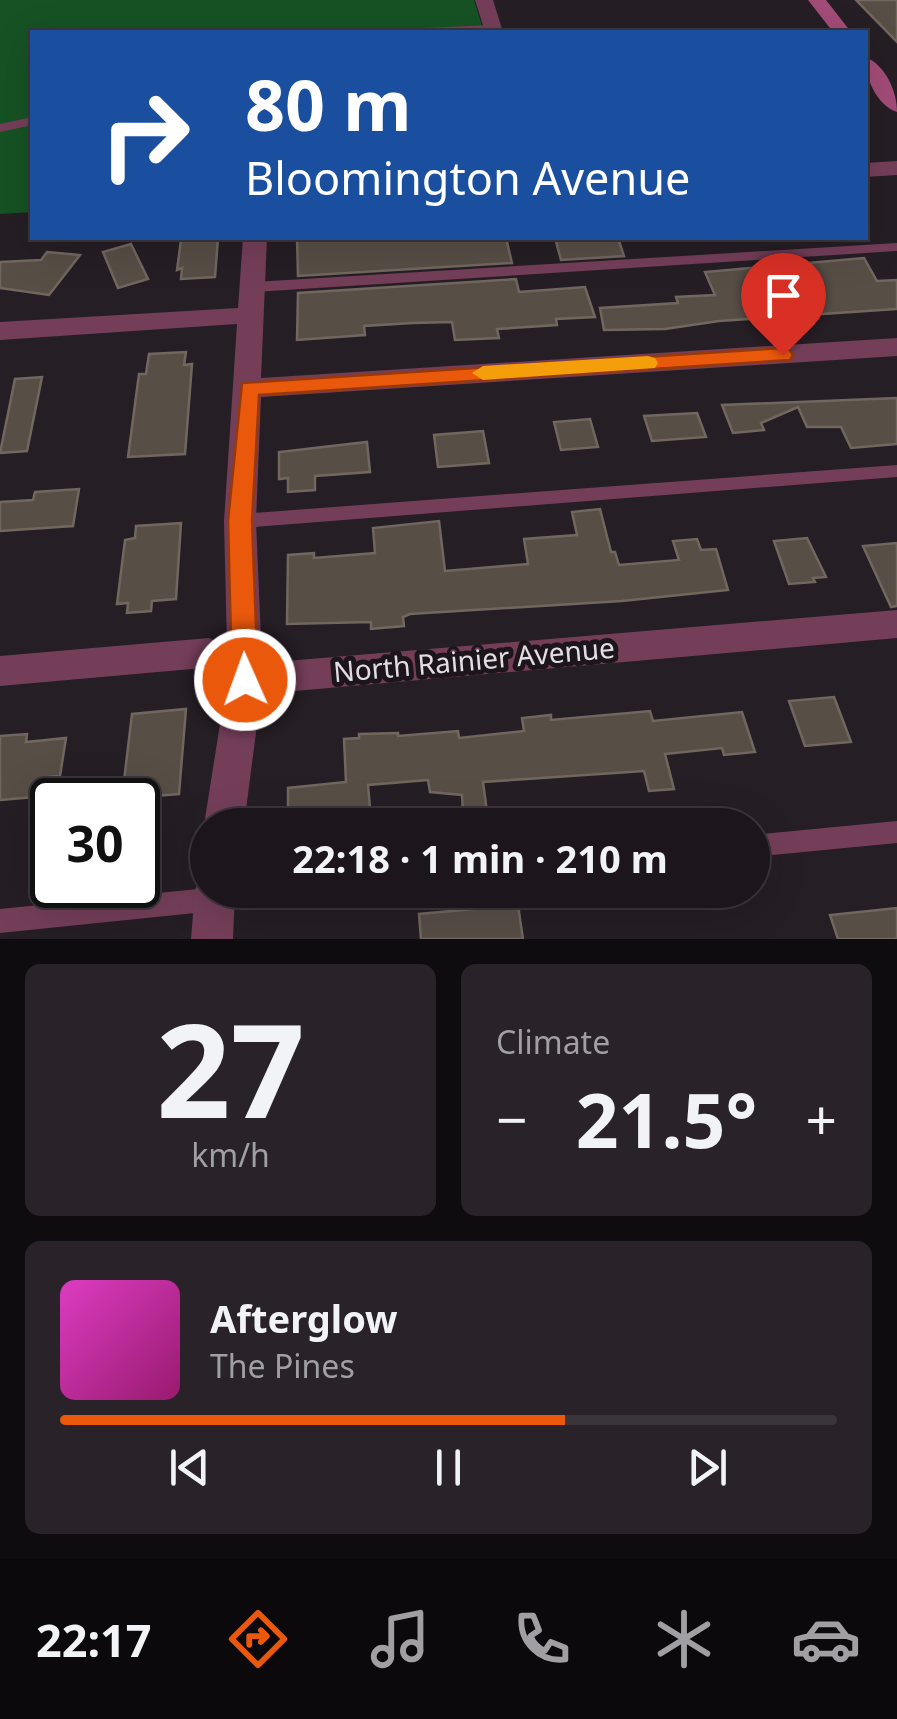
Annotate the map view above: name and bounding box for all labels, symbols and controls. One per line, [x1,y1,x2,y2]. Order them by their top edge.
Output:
text: 80 m [245,56,412,152]
icon: right [80,70,210,200]
text: Bloomington Avenue [245,147,690,208]
pin [741,253,826,356]
icon: arrive [756,268,811,323]
position arrow [193,628,297,732]
street label: North Rainier Avenue [332,628,616,690]
speed limit sign: 30 [30,778,160,908]
text: 22:18 · 1 min · 210 m [292,832,668,884]
text: 27 [156,979,305,1156]
text: Climate [496,1020,610,1063]
text: 21.5° [576,1068,757,1170]
text: − [496,1081,527,1156]
text: + [806,1081,837,1156]
text: km/h [191,1133,270,1176]
text: Afterglow [210,1292,398,1344]
text: The Pines [210,1344,355,1387]
icon: previous [162,1440,217,1495]
icon: pause [421,1440,476,1495]
icon: next [680,1440,735,1495]
icon: directions [223,1604,293,1674]
icon: music [365,1604,435,1674]
icon: phone [507,1604,577,1674]
icon: climate [649,1604,719,1674]
icon: car [791,1604,861,1674]
text: 22:17 [36,1609,152,1670]

